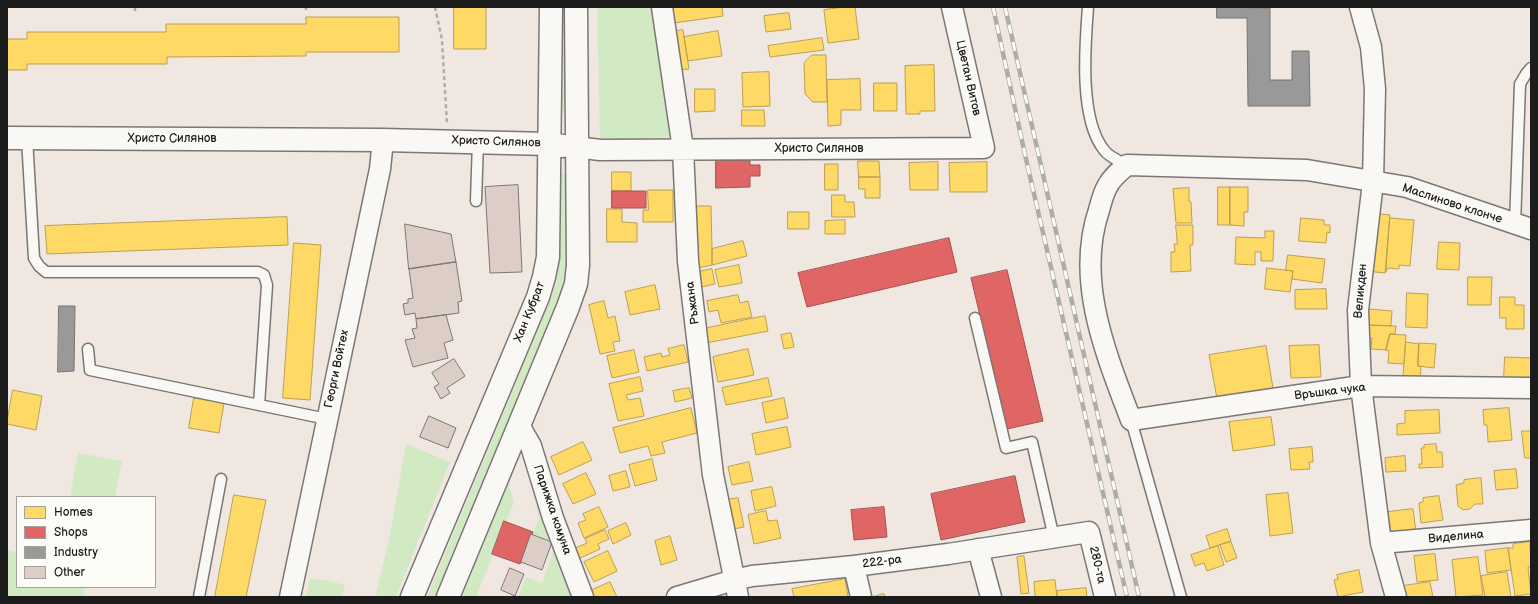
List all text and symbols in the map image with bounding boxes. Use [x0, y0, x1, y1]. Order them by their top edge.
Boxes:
street label: Цветан Витов [952, 39, 984, 117]
street label: Христо Силянов [127, 132, 217, 146]
street label: Христо Силянов [451, 133, 541, 151]
street label: Христо Силянов [774, 142, 864, 156]
street label: Маслиново клонче [1400, 181, 1504, 227]
street label: Великден [1351, 263, 1371, 319]
street label: Хан Кубрат [511, 280, 549, 344]
street label: Ръжана [683, 281, 703, 325]
street label: Георги Войтех [322, 329, 352, 409]
street label: Връшка чука [1294, 380, 1366, 404]
street label: Парижка комуна [530, 463, 574, 557]
legend [16, 496, 156, 588]
text: Homes [54, 505, 93, 520]
text: Shops [54, 525, 88, 540]
street label: Виделина [1428, 527, 1484, 547]
text: Industry [54, 545, 98, 560]
street label: 280-та [1086, 545, 1108, 585]
street label: 222-ра [862, 552, 902, 572]
text: Other [54, 565, 85, 580]

